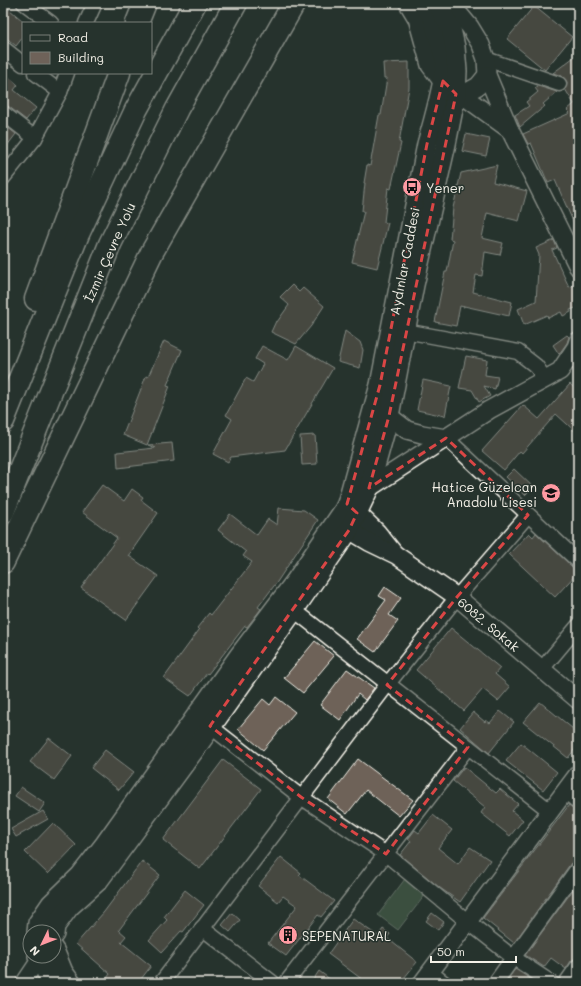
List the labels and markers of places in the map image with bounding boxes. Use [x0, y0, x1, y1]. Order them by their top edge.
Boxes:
bus stop icon: Yener [401, 176, 423, 198]
place label: Yener [426, 179, 464, 196]
place label: Hatice Güzelcan Anadolu Lisesi [432, 478, 537, 510]
school or university icon: Hatice Güzelcan Anadolu Lisesi [540, 482, 562, 504]
building icon: SEPENATURAL [277, 924, 299, 946]
place label: SEPENATURAL [302, 927, 391, 944]

